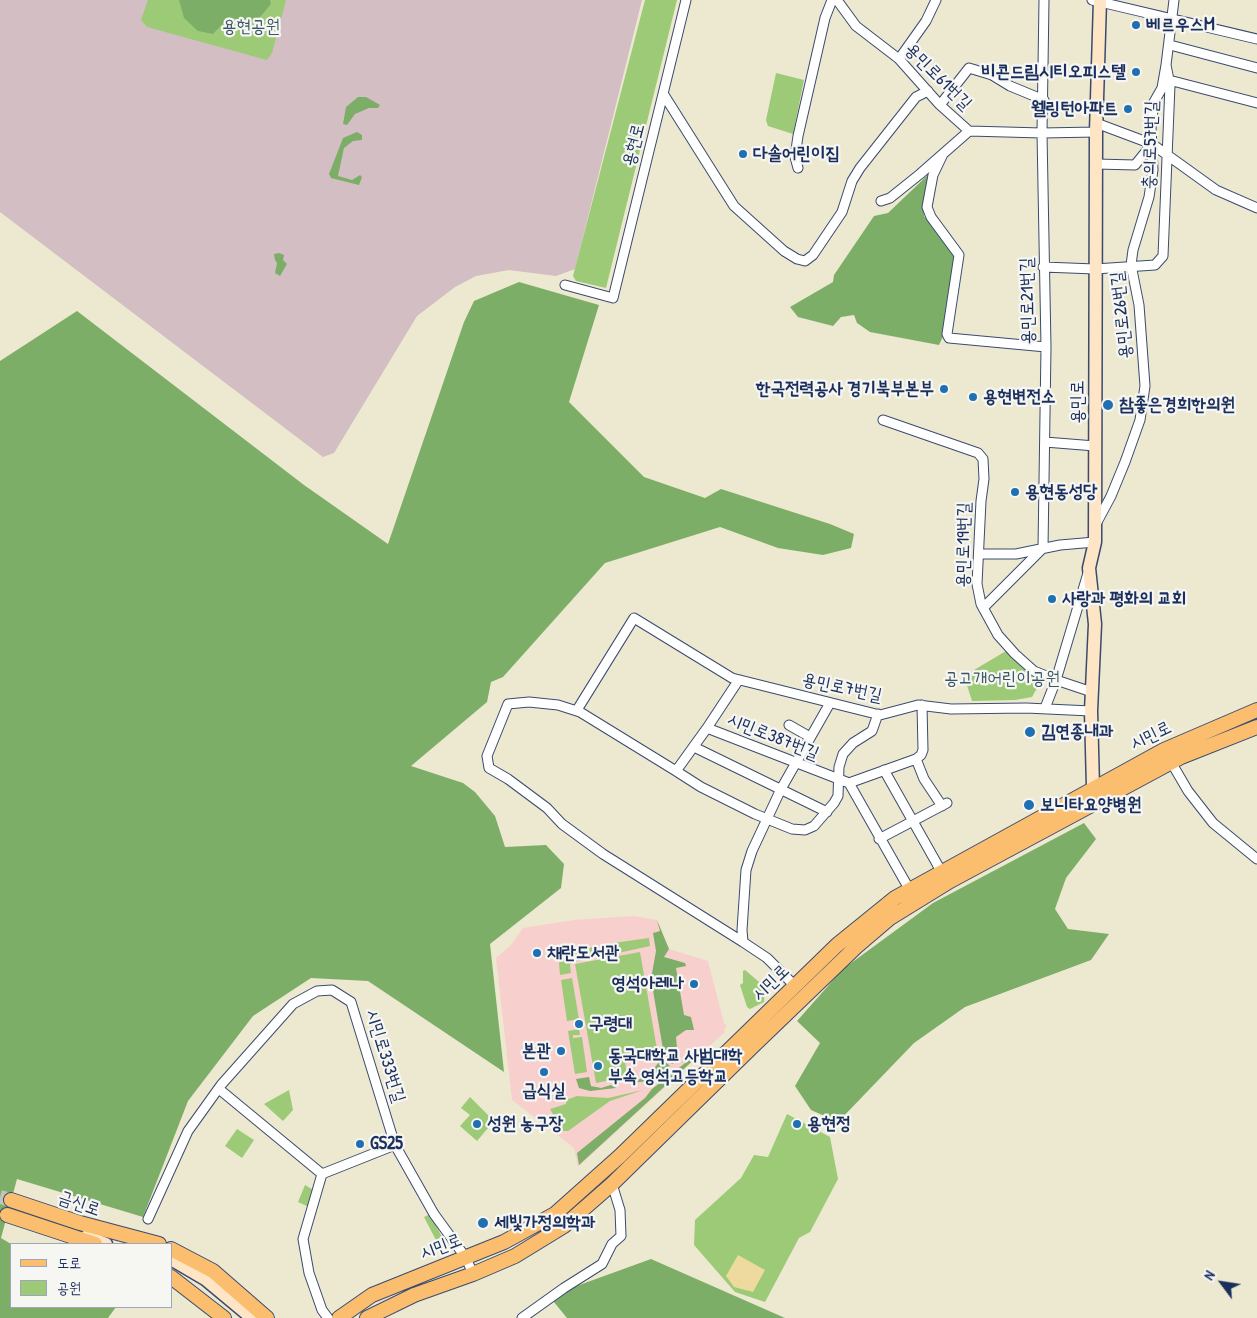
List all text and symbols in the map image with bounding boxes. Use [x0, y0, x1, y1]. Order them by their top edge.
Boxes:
place label: 베르우스M [1146, 14, 1215, 36]
park label: 용현공원 [222, 16, 280, 38]
marker: 베르우스M [1130, 19, 1142, 31]
street label: 용민로61번길 [900, 39, 976, 115]
place label: 비콘드림시티오피스텔 [981, 61, 1126, 83]
marker: 비콘드림시티오피스텔 [1130, 66, 1142, 78]
place label: 웰링턴아파트 [1031, 98, 1118, 120]
street label: 충의로57번길 [1139, 100, 1163, 190]
marker: 웰링턴아파트 [1122, 103, 1134, 115]
street label: 용현로 [618, 121, 650, 169]
place label: 다솔어린이집 [753, 143, 840, 165]
marker: 다솔어린이집 [737, 148, 749, 160]
street label: 용민로21번길 [1016, 257, 1040, 345]
street label: 용민로26번길 [1107, 270, 1137, 360]
place label: 한국전력공사 경기북부본부 [756, 378, 934, 400]
street label: 용민로 [1067, 380, 1089, 424]
marker: 한국전력공사 경기북부본부 [938, 383, 950, 395]
place label: 용현변전소 [983, 386, 1055, 408]
marker: 용현변전소 [967, 391, 979, 403]
place label: 참좋은경희한의원 [1119, 394, 1235, 416]
marker: 참좋은경희한의원 [1101, 398, 1115, 412]
place label: 용현동성당 [1025, 481, 1097, 503]
marker: 용현동성당 [1009, 486, 1021, 498]
street label: 용민로19번길 [952, 502, 976, 588]
place label: 사랑과 평화의 교회 [1062, 588, 1186, 610]
marker: 사랑과 평화의 교회 [1046, 593, 1058, 605]
park label: 공고개어린이공원 [944, 668, 1060, 690]
street label: 용민로7번길 [800, 669, 884, 707]
street label: 시민로387번길 [724, 709, 822, 765]
street label: 시민로 [1127, 717, 1175, 755]
place label: 김연종내과 [1041, 721, 1113, 743]
marker: 김연종내과 [1023, 725, 1037, 739]
place label: 보니타요양병원 [1040, 794, 1141, 816]
marker: 보니타요양병원 [1022, 798, 1036, 812]
place label: 채란도서관 [547, 942, 619, 964]
marker: 채란도서관 [531, 947, 543, 959]
street label: 시민로 [748, 960, 794, 1006]
place label: 영석아레나 [612, 973, 684, 995]
marker: 영석아레나 [688, 978, 700, 990]
street label: 시민로333번길 [361, 1007, 409, 1105]
place label: 구령대 [589, 1013, 632, 1035]
marker: 구령대 [573, 1018, 585, 1030]
place label: 본관 [522, 1040, 551, 1062]
marker: 본관 [555, 1045, 567, 1057]
place label: 동국대학교 사범대학 부속 영석고등학교 [608, 1045, 742, 1088]
marker: 동국대학교 사범대학 부속 영석고등학교 [592, 1060, 604, 1072]
marker: 급식실 [538, 1066, 550, 1078]
place label: 급식실 [522, 1080, 566, 1102]
place label: 성원 농구장 [487, 1113, 564, 1135]
place label: 용현정 [807, 1113, 850, 1135]
marker: 성원 농구장 [471, 1118, 483, 1130]
marker: 용현정 [791, 1118, 803, 1130]
place label: GS25 [370, 1133, 403, 1155]
marker: GS25 [354, 1138, 366, 1150]
street label: 금신로 [55, 1187, 103, 1221]
place label: 세빛가정의학과 [494, 1212, 595, 1234]
marker: 세빛가정의학과 [476, 1216, 490, 1230]
street label: 시민로 [417, 1229, 465, 1265]
legend [10, 1243, 172, 1308]
text: 도로 [57, 1252, 81, 1273]
north arrow [1197, 1258, 1247, 1308]
text: N [1199, 1267, 1219, 1283]
text: 공원 [57, 1277, 81, 1298]

